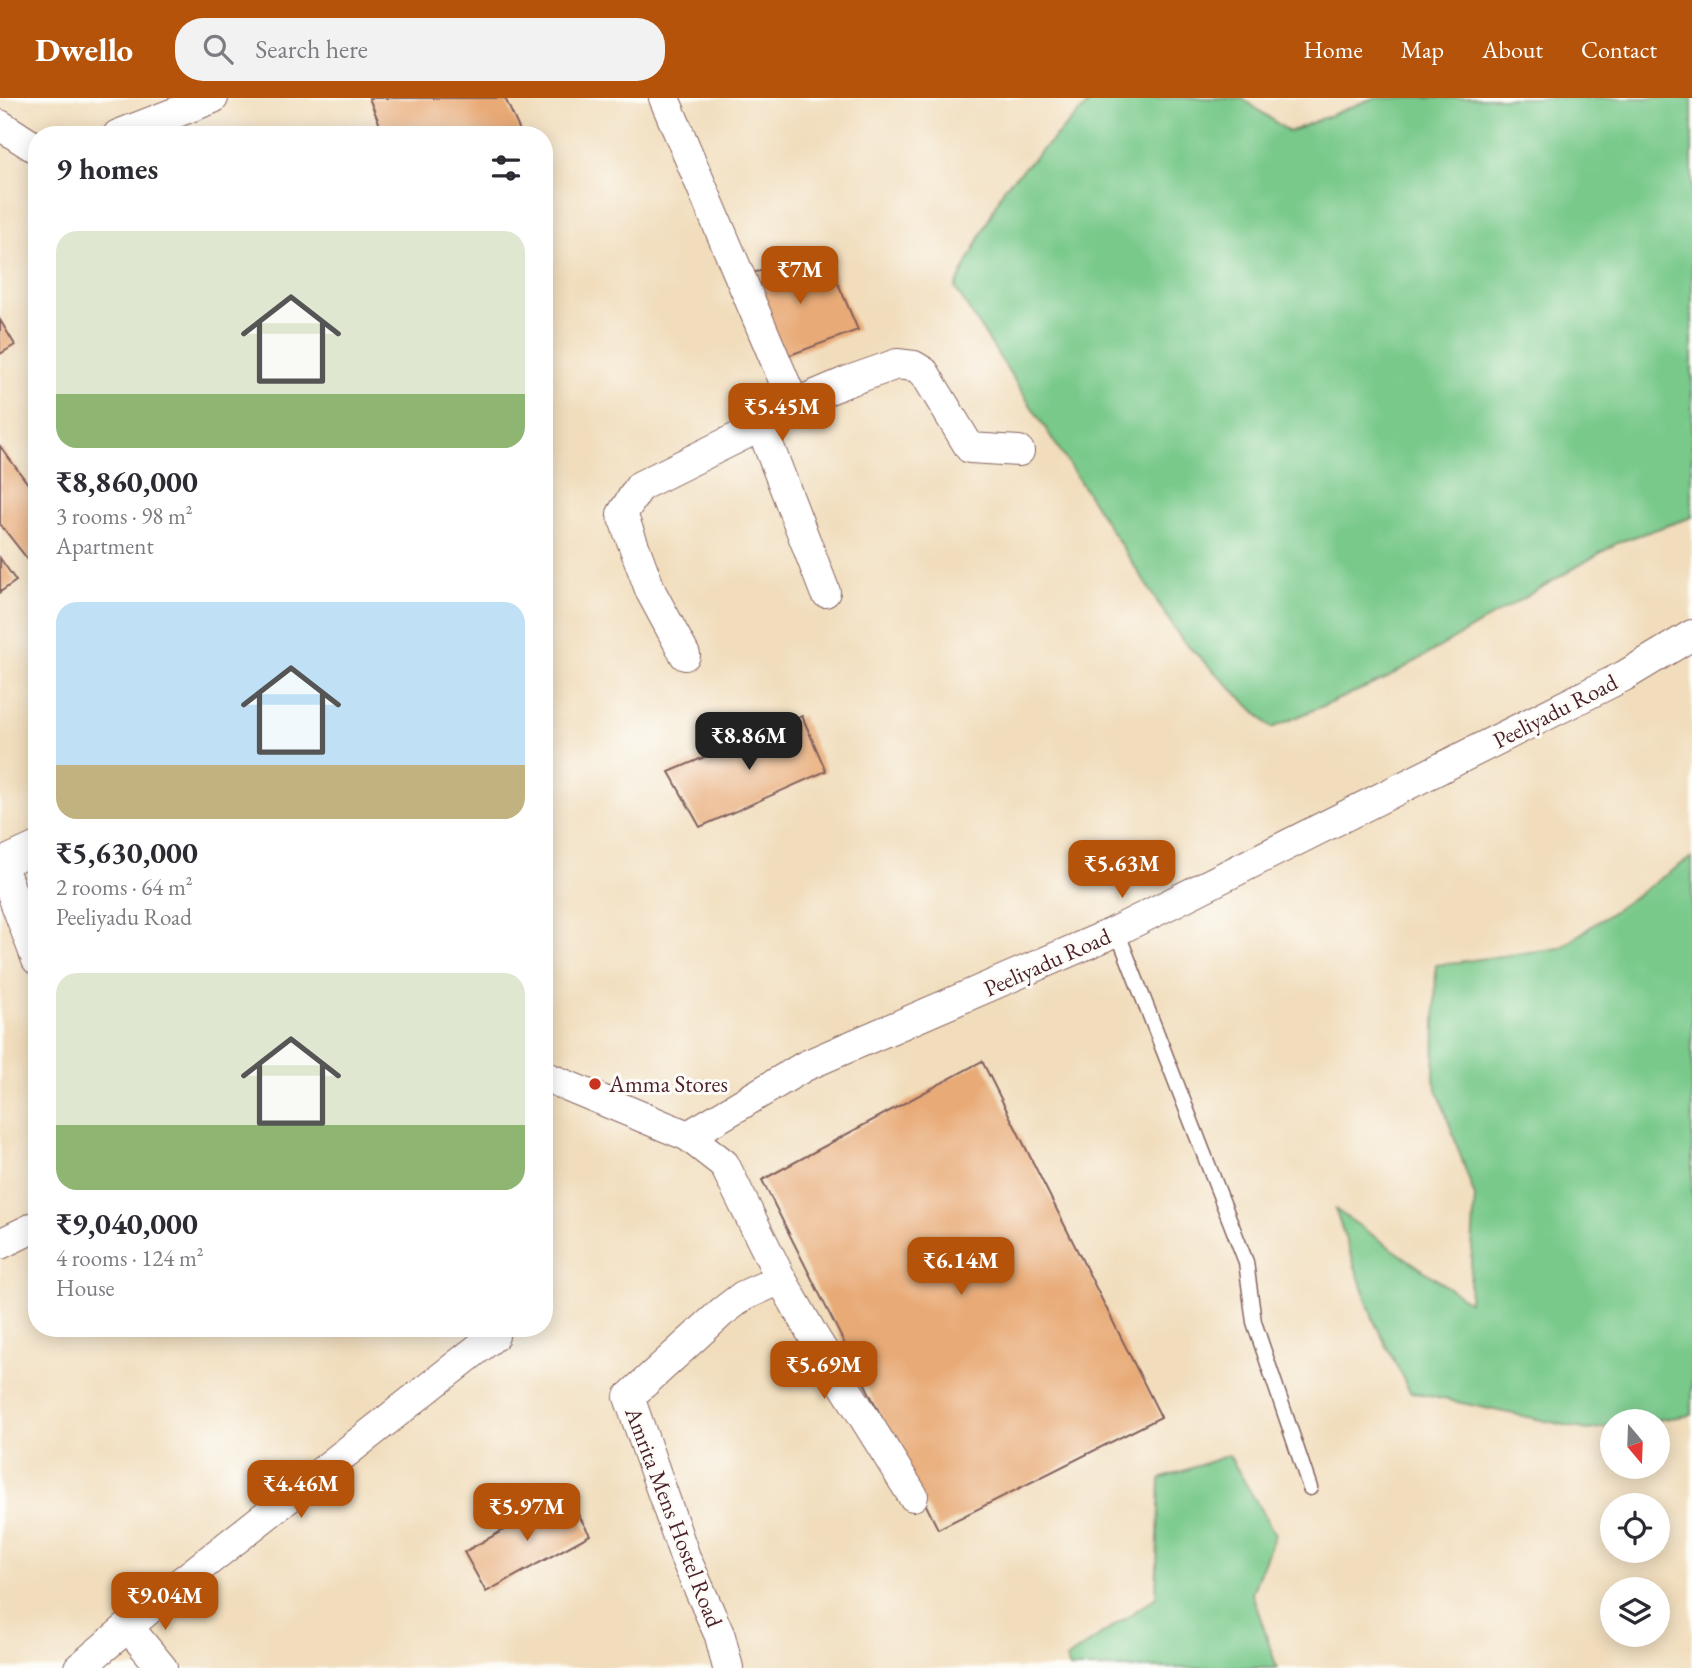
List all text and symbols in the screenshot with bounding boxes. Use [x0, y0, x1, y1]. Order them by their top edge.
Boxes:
search box [175, 18, 665, 81]
text: Dwello [35, 28, 133, 71]
icon: search [199, 30, 237, 68]
text: Search here [255, 32, 368, 66]
text: Home [1303, 34, 1363, 65]
text: Map [1401, 34, 1444, 65]
text: About [1482, 34, 1543, 65]
text: Contact [1581, 34, 1657, 65]
text: 9 homes [56, 149, 158, 188]
icon: filters [487, 149, 525, 187]
pin: ₹7M [766, 246, 834, 306]
text: ₹7M [777, 254, 823, 284]
icon: home [228, 276, 354, 402]
pin: ₹5.45M [725, 384, 839, 443]
text: ₹5.45M [744, 391, 820, 421]
text: ₹8,860,000 [56, 462, 198, 501]
text: 3 rooms · 98 m² [56, 501, 193, 531]
text: Apartment [56, 531, 154, 561]
icon: home [228, 647, 354, 773]
street label: Peeliyadu Road [1488, 667, 1623, 755]
pin: ₹8.86M [692, 712, 806, 772]
text: ₹8.86M [711, 720, 787, 750]
text: ₹5,630,000 [56, 833, 198, 872]
pin: ₹5.63M [1065, 840, 1179, 900]
text: ₹5.63M [1084, 848, 1160, 878]
text: 2 rooms · 64 m² [56, 872, 193, 902]
text: Peeliyadu Road [56, 902, 192, 932]
street label: Peeliyadu Road [979, 921, 1115, 1003]
icon: home [228, 1018, 354, 1144]
place label: Amma Stores [608, 1069, 728, 1099]
marker: Amma Stores [587, 1076, 603, 1092]
text: ₹9,040,000 [56, 1204, 198, 1243]
pin: ₹6.14M [904, 1238, 1018, 1297]
text: 4 rooms · 124 m² [56, 1243, 204, 1273]
text: ₹6.14M [923, 1245, 999, 1275]
text: House [56, 1273, 115, 1303]
pin: ₹5.69M [767, 1342, 881, 1401]
text: ₹5.69M [786, 1349, 862, 1379]
street label: Amrita Mens Hostel Road [618, 1402, 730, 1632]
north arrow [1600, 1409, 1670, 1479]
map controls [1600, 1409, 1670, 1647]
pin: ₹4.46M [244, 1460, 358, 1520]
text: ₹4.46M [263, 1468, 339, 1498]
pin: ₹5.97M [470, 1484, 584, 1543]
text: ₹5.97M [489, 1491, 565, 1521]
button: locate [1600, 1493, 1670, 1563]
pin: ₹9.04M [108, 1572, 222, 1632]
button: layers [1600, 1577, 1670, 1647]
text: ₹9.04M [127, 1580, 203, 1610]

